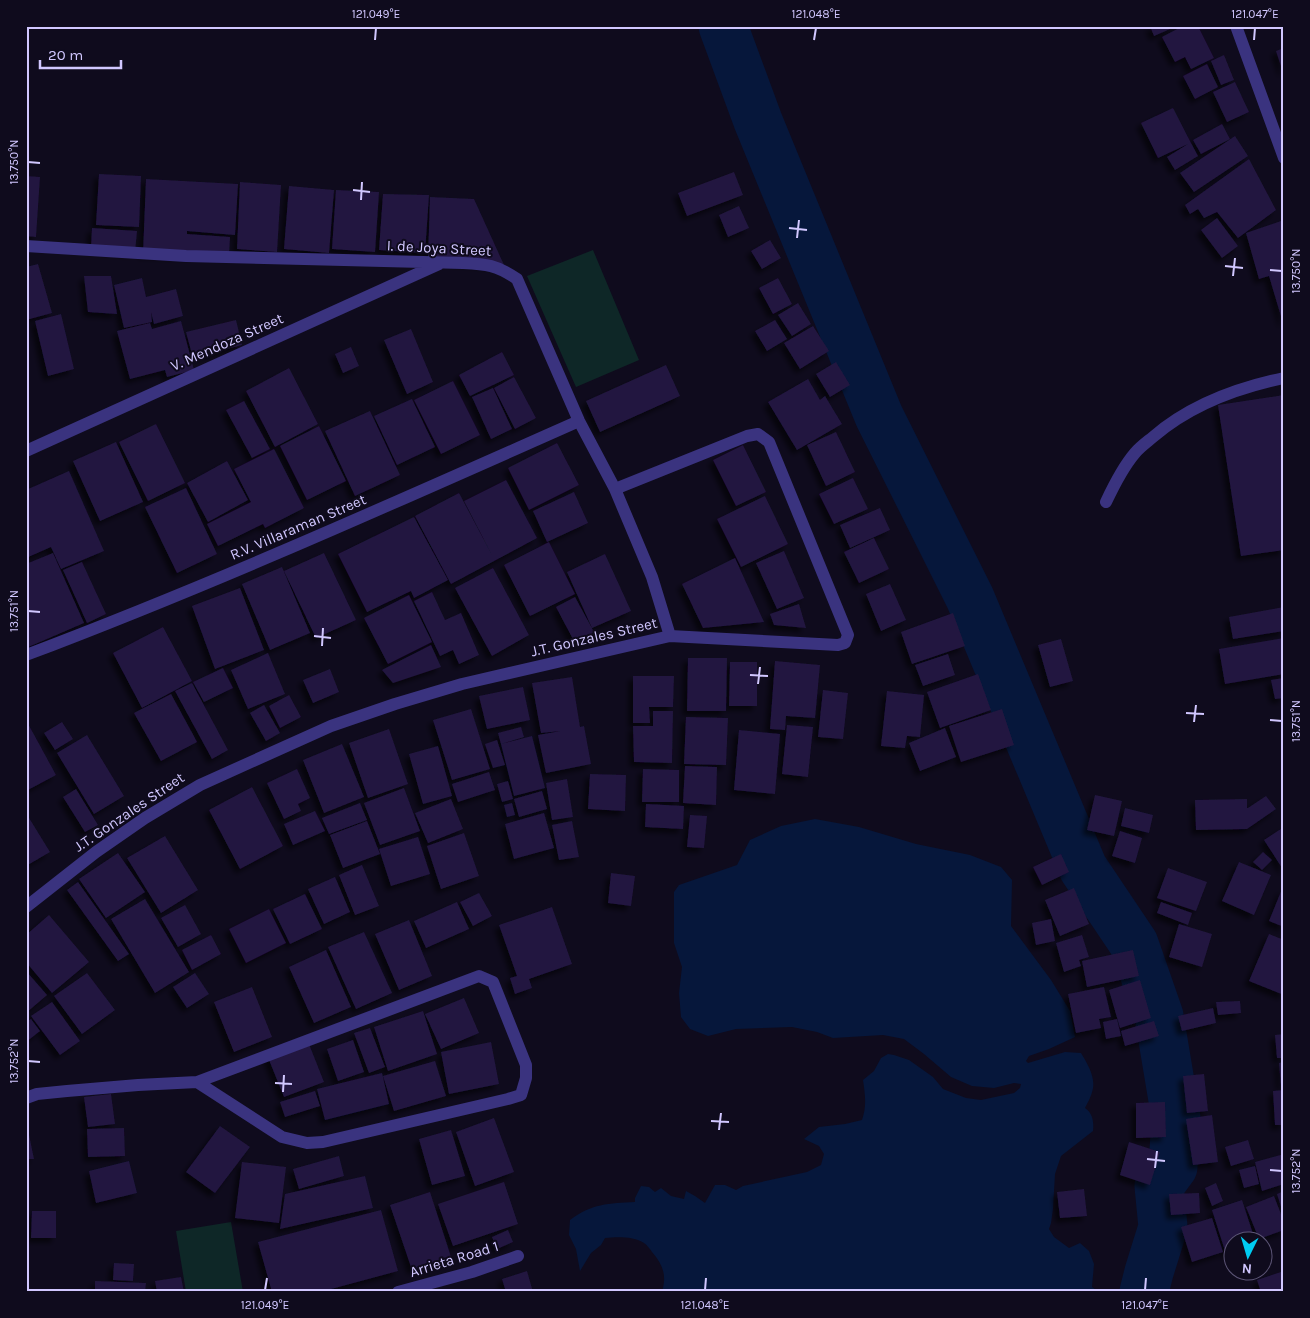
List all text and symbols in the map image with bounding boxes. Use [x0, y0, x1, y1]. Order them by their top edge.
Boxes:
text: 121.049°E [352, 7, 400, 21]
text: 121.048°E [791, 7, 841, 21]
text: 121.047°E [1231, 7, 1279, 21]
scale bar [40, 38, 121, 70]
text: 20 m [48, 46, 83, 64]
text: 13.750°N [7, 139, 21, 185]
street label: I. de Joya Street [386, 236, 492, 260]
text: 13.750°N [1289, 248, 1303, 294]
street label: V. Mendoza Street [168, 309, 286, 375]
street label: R.V. Villaraman Street [227, 490, 369, 564]
text: 13.751°N [7, 590, 21, 632]
street label: J.T. Gonzales Street [529, 614, 659, 660]
text: 13.751°N [1289, 700, 1303, 742]
street label: J.T. Gonzales Street [70, 768, 188, 856]
text: 13.752°N [7, 1039, 21, 1083]
text: 13.752°N [1289, 1149, 1303, 1193]
north arrow [1222, 1230, 1272, 1280]
street label: Arrieta Road 1 [407, 1237, 501, 1281]
text: N [1241, 1260, 1253, 1277]
text: 121.049°E [241, 1298, 289, 1312]
text: 121.048°E [680, 1298, 730, 1312]
text: 121.047°E [1121, 1298, 1169, 1312]

